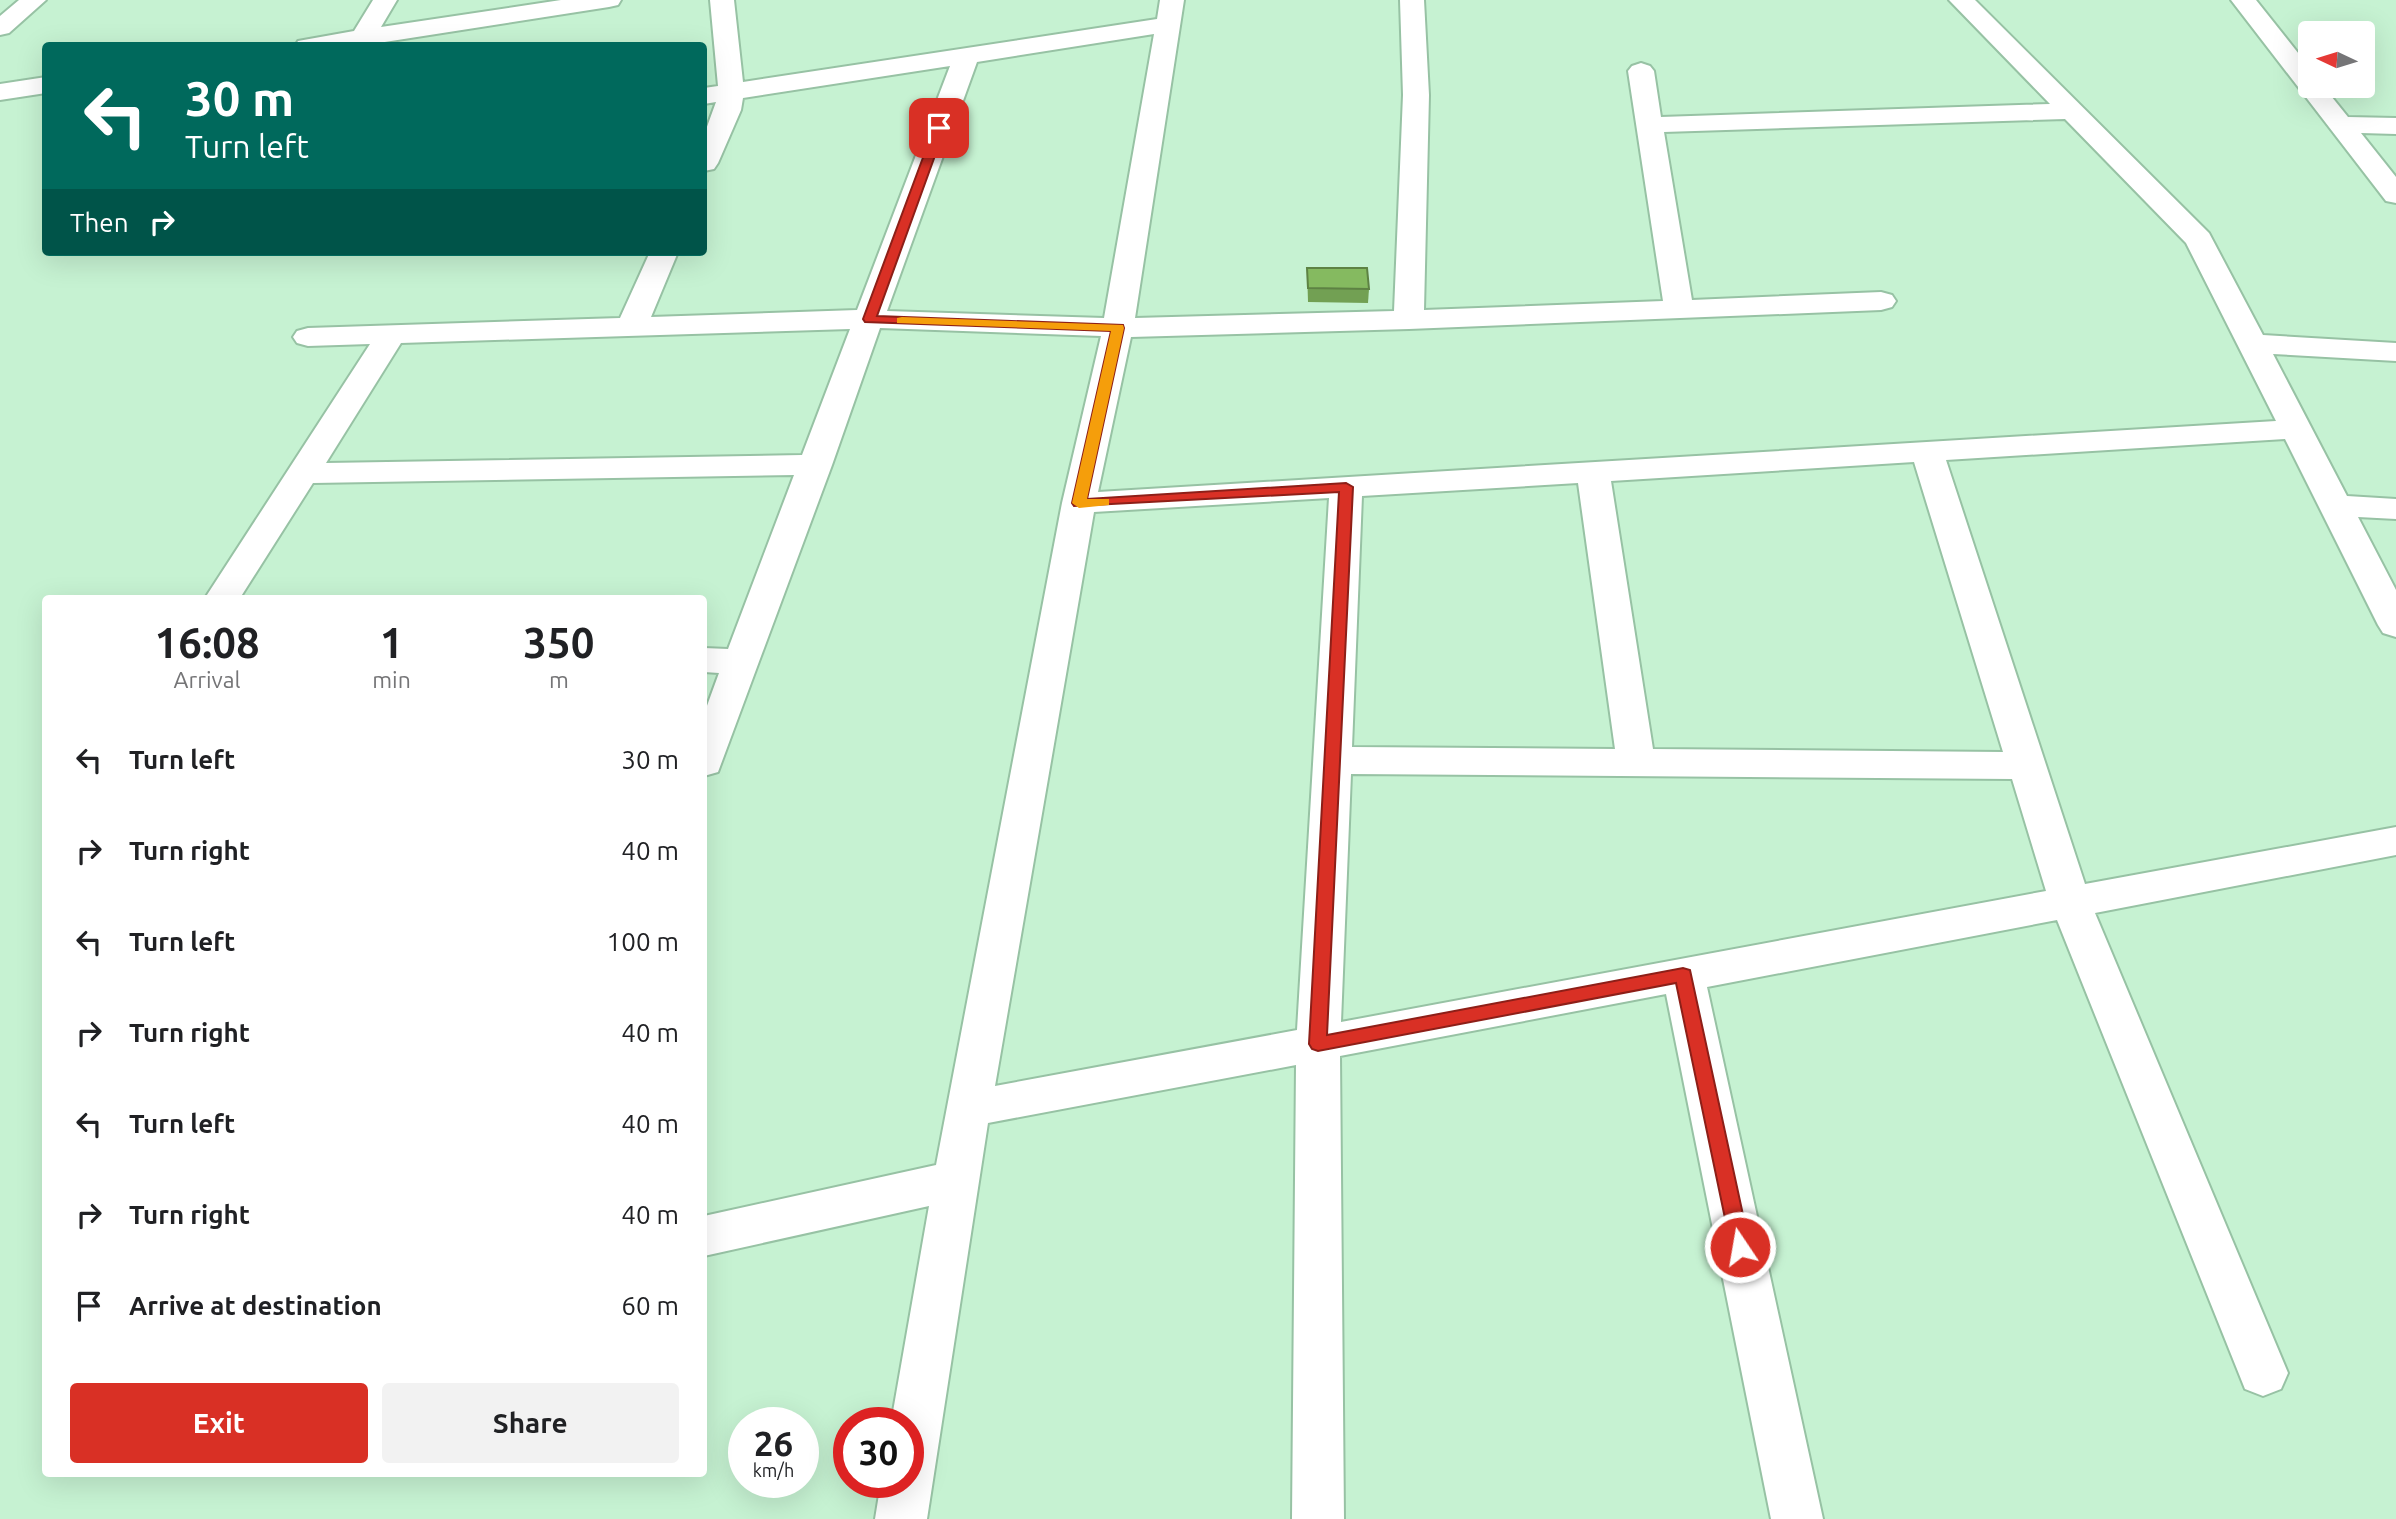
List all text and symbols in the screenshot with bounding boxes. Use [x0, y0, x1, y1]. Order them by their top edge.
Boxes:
north arrow [2298, 21, 2375, 98]
map controls [2298, 21, 2375, 98]
icon: left [70, 70, 161, 161]
text: 30 m [185, 70, 294, 125]
pin [909, 98, 969, 158]
icon: arrive [920, 109, 958, 147]
text: Turn left [185, 128, 309, 164]
icon: right [143, 203, 181, 241]
text: Then [70, 208, 129, 237]
text: 16:08 [155, 619, 260, 666]
text: 1 [380, 619, 403, 666]
text: 350 [523, 619, 594, 666]
text: Arrival [174, 667, 241, 692]
text: min [372, 667, 411, 692]
text: m [549, 667, 569, 692]
icon: left [70, 741, 108, 779]
text: Turn left [129, 745, 235, 774]
text: 30 m [621, 745, 679, 774]
icon: right [70, 832, 108, 870]
text: Turn right [129, 836, 250, 865]
text: 40 m [621, 836, 679, 865]
icon: left [70, 923, 108, 961]
text: Turn left [129, 927, 235, 956]
text: 100 m [607, 927, 679, 956]
icon: right [70, 1014, 108, 1052]
text: Turn right [129, 1018, 250, 1047]
text: 40 m [621, 1018, 679, 1047]
icon: left [70, 1105, 108, 1143]
text: Turn left [129, 1109, 235, 1138]
text: 40 m [621, 1109, 679, 1138]
icon: right [70, 1196, 108, 1234]
text: Turn right [129, 1200, 250, 1229]
text: 40 m [621, 1200, 679, 1229]
position arrow [1703, 1210, 1777, 1284]
icon: arrive [70, 1287, 108, 1325]
text: Arrive at destination [129, 1291, 382, 1320]
text: 60 m [621, 1291, 679, 1320]
button: Exit [70, 1383, 368, 1463]
button: Share [382, 1383, 679, 1463]
speed limit sign: 30 [833, 1407, 924, 1498]
text: 26 [754, 1423, 793, 1463]
text: km/h [753, 1460, 794, 1480]

